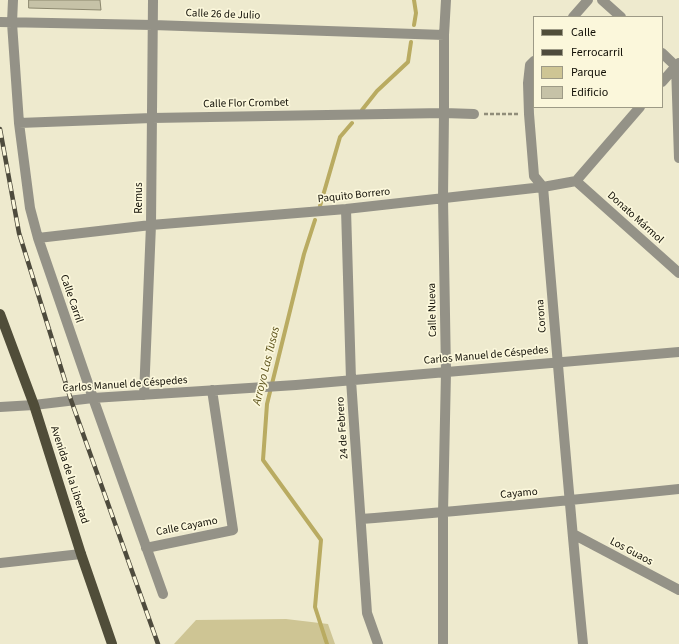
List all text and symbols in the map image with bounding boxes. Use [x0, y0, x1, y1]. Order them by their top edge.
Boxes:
street label: Calle 26 de Julio [185, 7, 261, 23]
legend [533, 16, 663, 108]
text: Calle [571, 24, 596, 41]
text: Ferrocarril [571, 44, 623, 61]
text: Parque [571, 64, 607, 81]
text: Edificio [571, 84, 608, 101]
street label: Calle Flor Crombet [203, 97, 289, 111]
street label: Remus [133, 182, 147, 214]
street label: Paquito Borrero [317, 186, 391, 206]
street label: Donato Mármol [604, 189, 666, 247]
street label: Calle Carril [57, 273, 85, 325]
street label: Calle Nueva [426, 283, 440, 337]
street label: Corona [534, 299, 550, 333]
water label: Arroyo Las Tusas [250, 325, 284, 407]
street label: Carlos Manuel de Céspedes [423, 344, 549, 368]
street label: Carlos Manuel de Céspedes [62, 374, 188, 396]
street label: 24 de Febrero [334, 396, 352, 460]
street label: Avenida de la Libertad [47, 425, 91, 525]
street label: Cayamo [500, 486, 538, 502]
street label: Calle Cayamo [155, 515, 219, 539]
street label: Los Guaos [607, 535, 655, 569]

